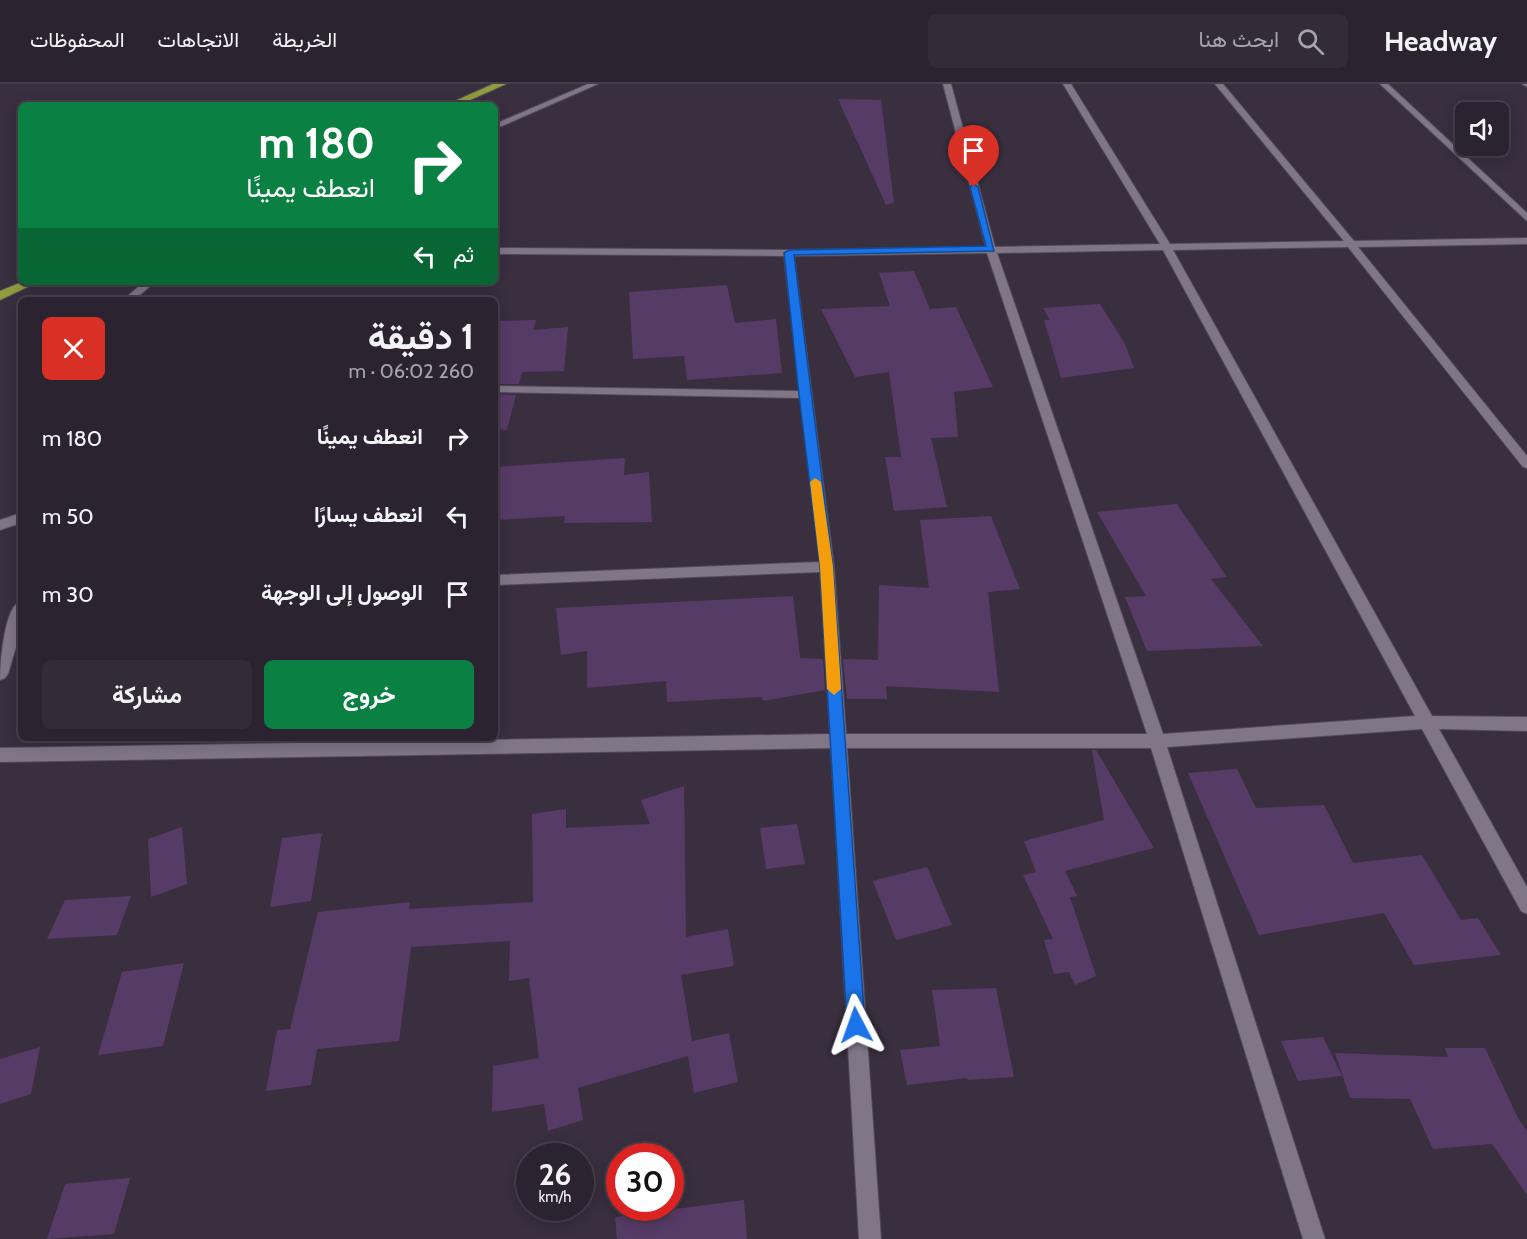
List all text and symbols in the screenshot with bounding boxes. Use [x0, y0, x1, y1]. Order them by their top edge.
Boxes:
search box [928, 14, 1348, 68]
text: Headway [1384, 24, 1497, 58]
icon: search [1294, 25, 1327, 58]
text: ابحث هنا [1199, 26, 1279, 53]
text: المحفوظات [30, 27, 125, 52]
text: الاتجاهات [158, 27, 239, 52]
text: الخريطة [272, 27, 337, 52]
map controls [1455, 102, 1509, 156]
button: sound [1455, 102, 1509, 156]
text: 180 m [259, 117, 375, 169]
pin [948, 125, 999, 187]
icon: right [396, 126, 474, 204]
icon: arrive [957, 134, 990, 167]
text: انعطف يمينًا [246, 171, 375, 204]
icon: left [408, 240, 441, 273]
text: ثم [453, 241, 474, 268]
text: 1 دقيقة [368, 314, 474, 358]
button: close [42, 317, 105, 380]
text: 260 m · 06:02 [348, 359, 474, 383]
icon: right [441, 422, 474, 455]
text: انعطف يمينًا [317, 423, 423, 450]
text: 180 m [42, 425, 102, 452]
icon: left [441, 500, 474, 533]
text: انعطف يسارًا [314, 501, 423, 528]
text: 50 m [42, 503, 94, 530]
icon: arrive [441, 578, 474, 611]
text: الوصول إلى الوجهة [261, 579, 423, 606]
text: 30 m [42, 581, 94, 608]
button: مشاركة [42, 660, 252, 729]
button: خروج [264, 660, 474, 729]
position arrow [824, 993, 888, 1057]
speed limit sign: 30 [606, 1143, 684, 1221]
text: 26 [539, 1156, 571, 1193]
text: km/h [539, 1188, 571, 1206]

